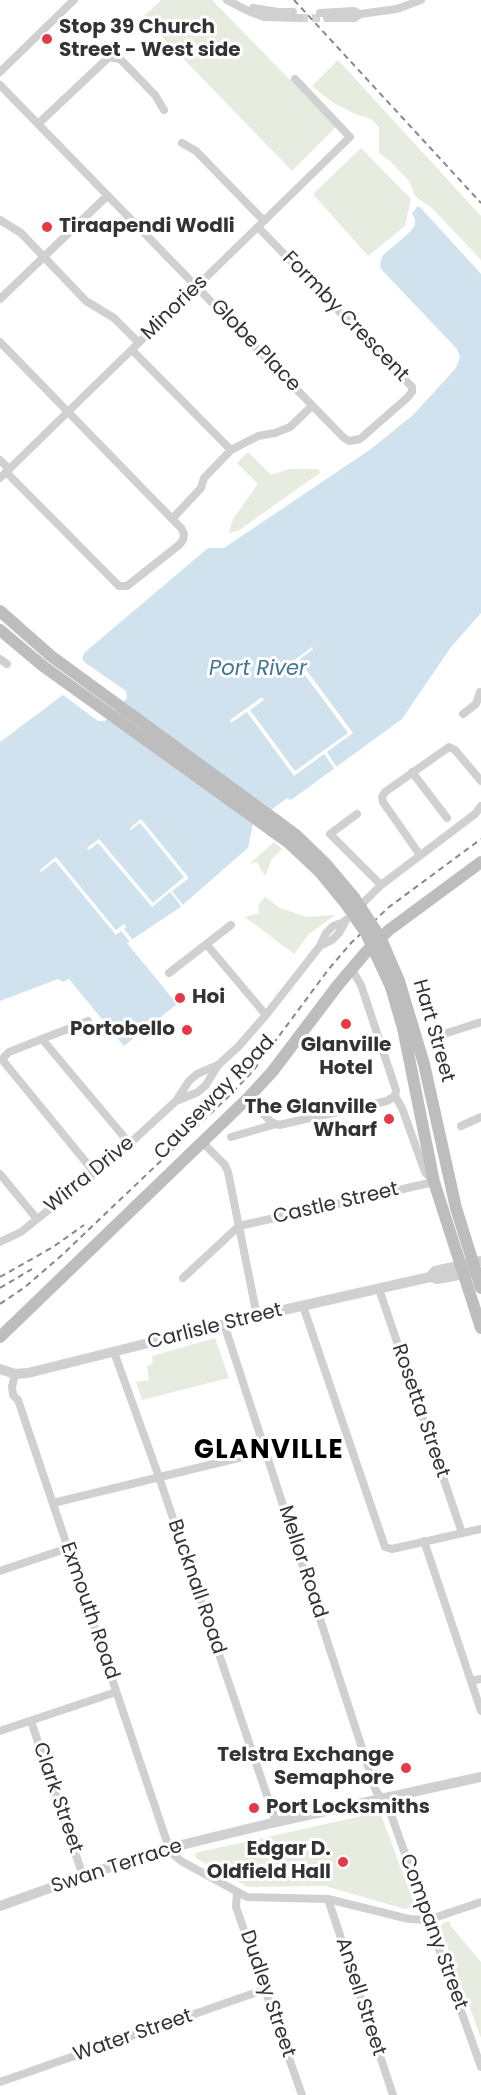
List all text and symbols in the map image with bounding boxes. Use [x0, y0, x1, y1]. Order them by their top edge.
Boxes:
place label: Stop 39 Church Street - West side [59, 16, 241, 63]
marker: Stop 39 Church Street - West side [40, 32, 54, 46]
place label: Tiraapendi Wodli [59, 215, 235, 239]
marker: Tiraapendi Wodli [40, 220, 54, 234]
street label: Formby Crescent [277, 247, 413, 387]
street label: Minories [137, 271, 213, 345]
street label: Globe Place [205, 295, 305, 397]
water label: Port River [209, 657, 307, 683]
street label: Hart Street [407, 977, 459, 1085]
place label: Hoi [192, 986, 225, 1010]
marker: Hoi [173, 991, 187, 1005]
marker: Glanville Hotel [339, 1017, 353, 1031]
place label: Portobello [70, 1018, 175, 1042]
marker: Portobello [180, 1023, 194, 1037]
street label: Causeway Road [150, 1031, 280, 1165]
place label: Glanville Hotel [301, 1034, 391, 1081]
place label: The Glanville Wharf [244, 1096, 377, 1143]
marker: The Glanville Wharf [382, 1112, 396, 1126]
street label: Wirra Drive [40, 1132, 140, 1218]
street label: Castle Street [271, 1178, 401, 1230]
street label: Carlisle Street [145, 1299, 285, 1355]
street label: Rosetta Street [386, 1341, 454, 1481]
district label: GLANVILLE [194, 1435, 344, 1467]
street label: Mellor Road [273, 1503, 331, 1621]
street label: Bucknall Road [162, 1516, 230, 1658]
street label: Exmouth Road [54, 1539, 124, 1683]
street label: Clark Street [27, 1739, 87, 1857]
place label: Telstra Exchange Semaphore [217, 1744, 394, 1791]
marker: Telstra Exchange Semaphore [399, 1761, 413, 1775]
place label: Port Locksmiths [266, 1796, 430, 1820]
marker: Port Locksmiths [247, 1801, 261, 1815]
street label: Swan Terrace [49, 1835, 185, 1899]
place label: Edgar D. Oldfield Hall [207, 1838, 331, 1885]
street label: Company Street [394, 1851, 472, 2013]
marker: Edgar D. Oldfield Hall [336, 1855, 350, 1869]
street label: Dudley Street [234, 1927, 300, 2061]
street label: Ansell Street [330, 1935, 390, 2059]
street label: Water Street [70, 2004, 196, 2068]

